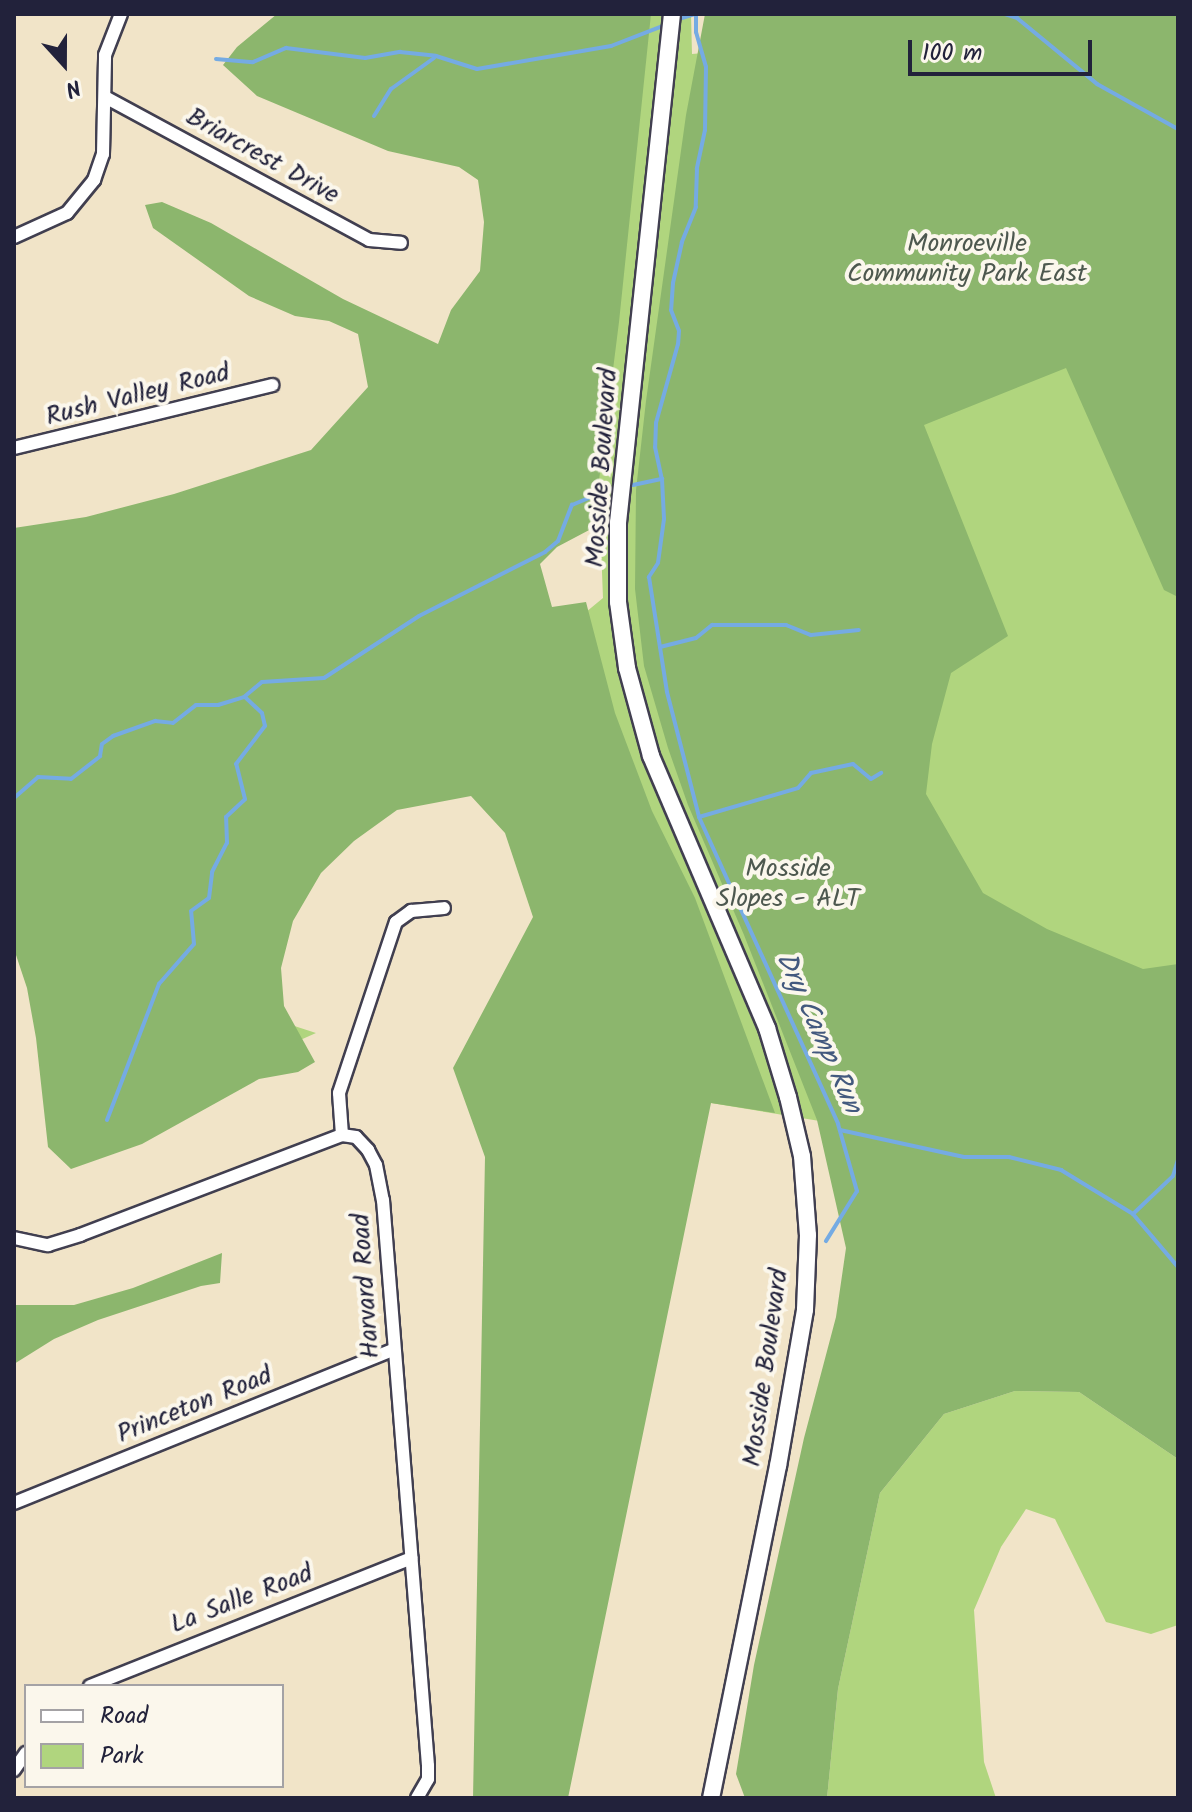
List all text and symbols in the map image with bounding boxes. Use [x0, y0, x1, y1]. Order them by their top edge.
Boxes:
north arrow [24, 24, 104, 104]
scale bar [912, 24, 1096, 74]
text: 100 m [922, 34, 982, 73]
text: N [60, 68, 86, 106]
street label: Briarcrest Drive [180, 102, 344, 212]
park label: Monroeville Community Park East [847, 229, 1087, 290]
street label: Rush Valley Road [43, 358, 233, 434]
street label: Mosside Boulevard [580, 367, 626, 569]
park label: Mosside Slopes - ALT [716, 854, 860, 916]
water label: Dry Camp Run [767, 947, 869, 1119]
street label: Harvard Road [346, 1212, 388, 1360]
street label: Mosside Boulevard [738, 1267, 796, 1469]
street label: Princeton Road [113, 1361, 277, 1451]
street label: La Salle Road [166, 1559, 318, 1641]
legend [24, 1684, 284, 1788]
text: Road [100, 1697, 148, 1736]
text: Park [100, 1737, 144, 1776]

